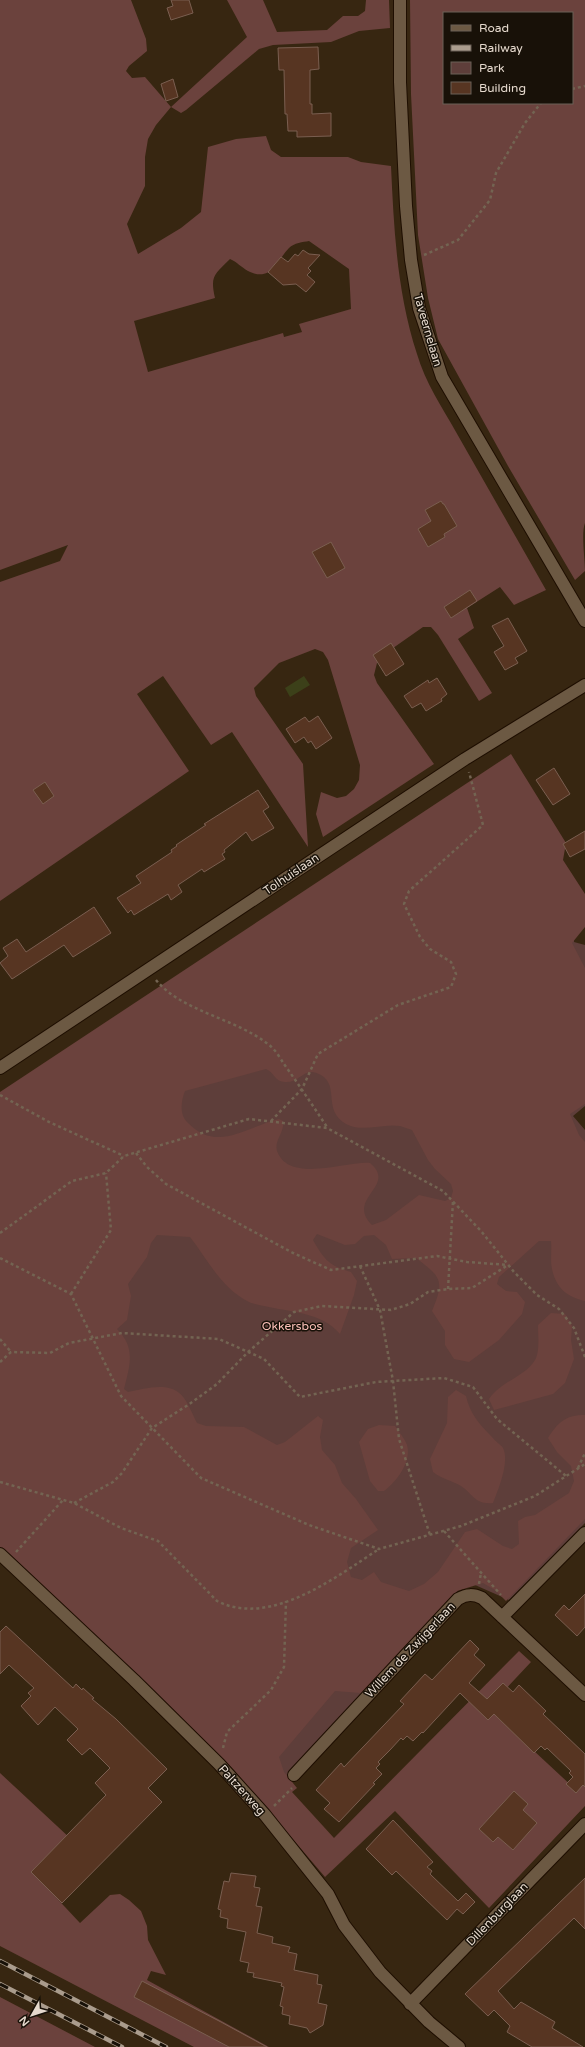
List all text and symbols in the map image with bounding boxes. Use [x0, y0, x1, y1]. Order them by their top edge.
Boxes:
legend [443, 12, 573, 104]
text: Road [479, 21, 509, 35]
text: Railway [479, 41, 523, 55]
text: Park [479, 61, 505, 75]
text: Building [479, 81, 526, 95]
street label: Taveernelaan [411, 292, 445, 368]
street label: Tolhuislaan [261, 850, 321, 898]
park label: Okkersbos [262, 1319, 322, 1333]
street label: Willem de Zwijgerlaan [362, 1599, 458, 1701]
street label: Paltzerweg [216, 1762, 268, 1818]
street label: Dillenburglaan [463, 1879, 531, 1949]
north arrow [12, 1995, 52, 2035]
text: N [17, 2013, 32, 2029]

